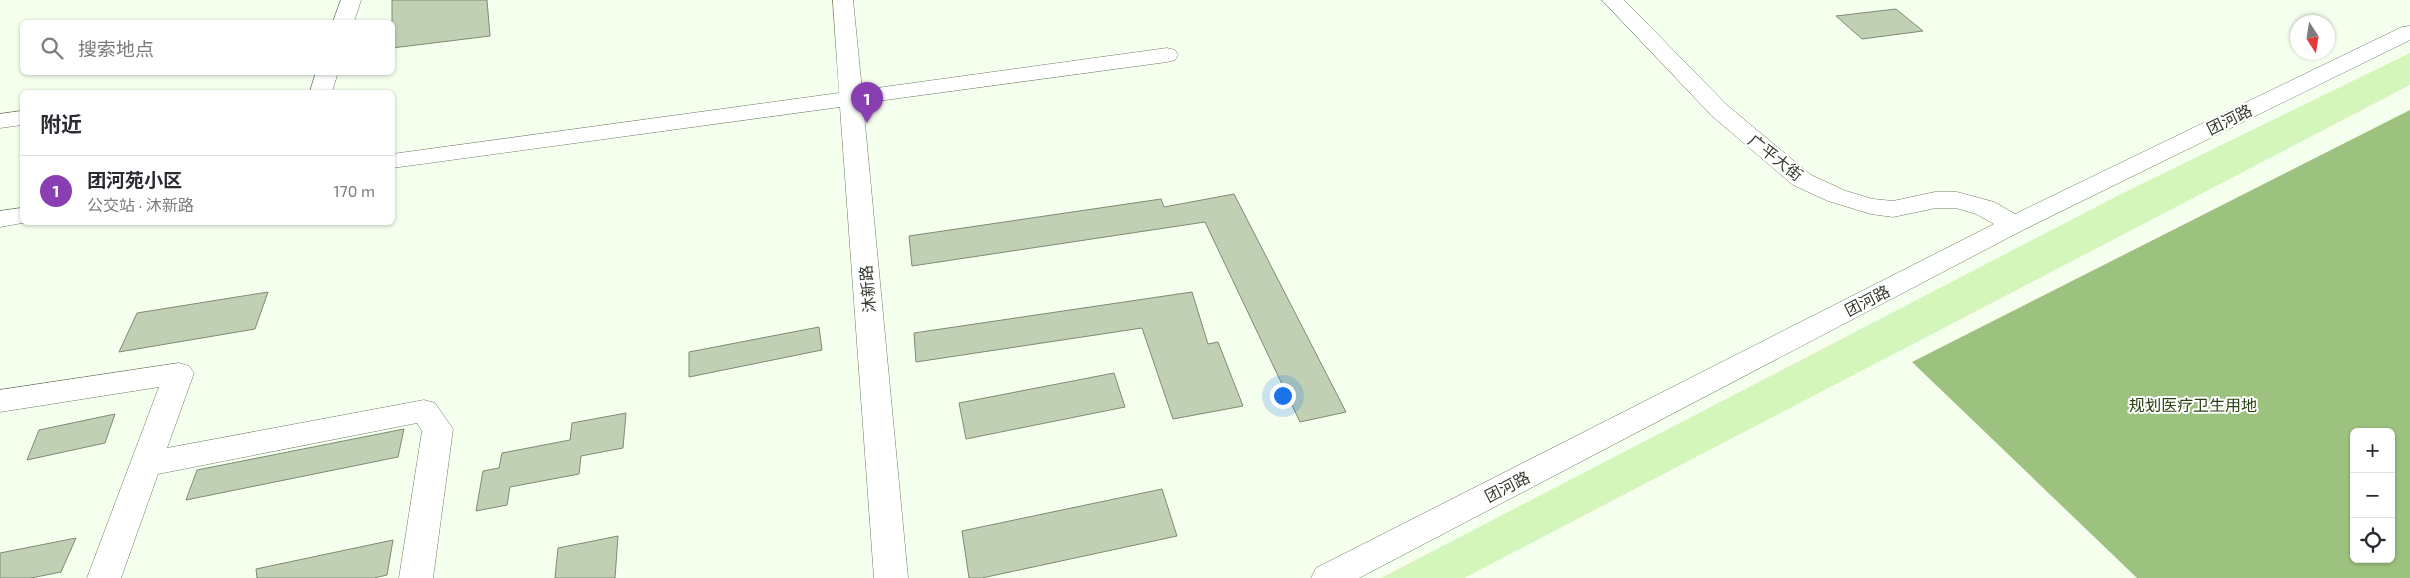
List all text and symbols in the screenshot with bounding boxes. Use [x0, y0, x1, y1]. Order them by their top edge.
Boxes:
north arrow [2290, 15, 2335, 60]
search box [20, 20, 395, 75]
icon: search [38, 34, 66, 62]
text: 搜索地点 [78, 37, 154, 60]
pin: 1 [851, 82, 883, 123]
street label: 团河路 [2203, 100, 2255, 138]
text: 附近 [40, 111, 82, 136]
street label: 广平大街 [1745, 130, 1807, 184]
text: 团河苑小区 [87, 168, 182, 191]
text: 1 [53, 181, 59, 200]
text: 170 m [333, 181, 375, 200]
text: 公交站 · 沐新路 [87, 195, 194, 214]
street label: 沐新路 [855, 264, 879, 314]
street label: 团河路 [1841, 281, 1893, 319]
your location [1270, 383, 1296, 409]
park label: 规划医疗卫生用地 [2129, 395, 2257, 414]
map controls [2350, 428, 2395, 563]
button: + [2350, 428, 2395, 473]
street label: 团河路 [1481, 467, 1533, 505]
button: − [2350, 473, 2395, 518]
button: locate [2350, 518, 2395, 563]

